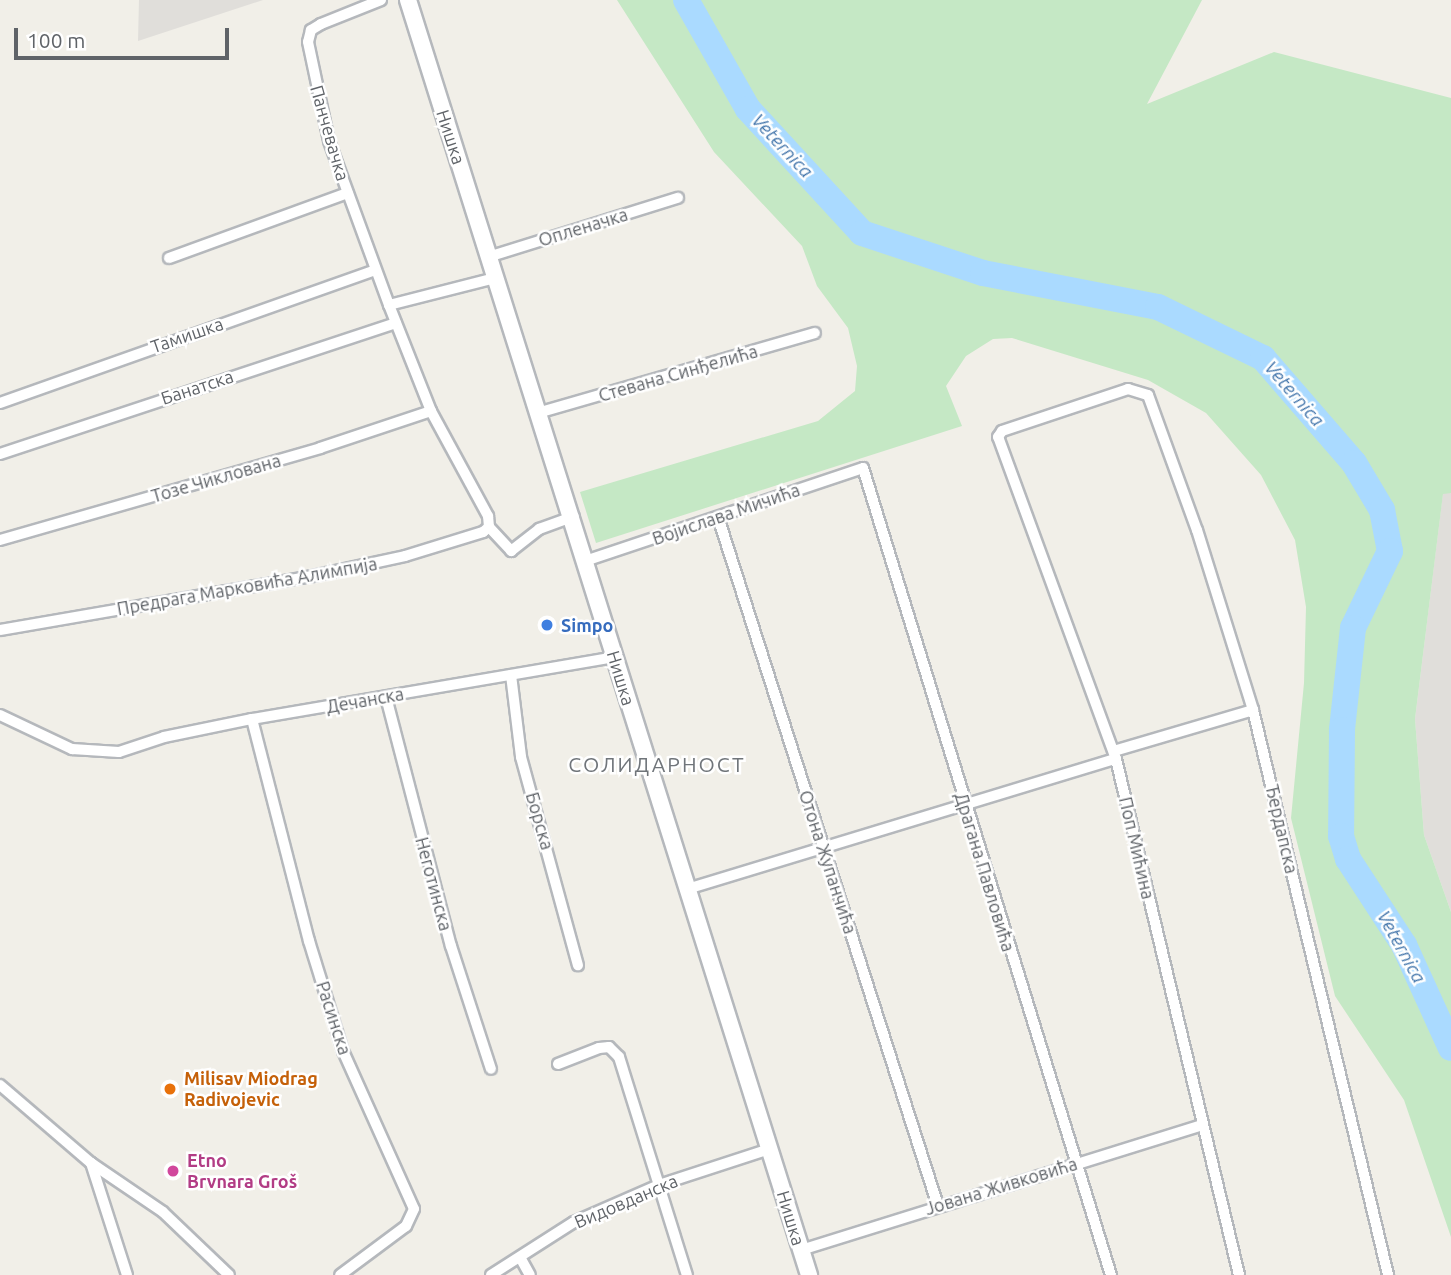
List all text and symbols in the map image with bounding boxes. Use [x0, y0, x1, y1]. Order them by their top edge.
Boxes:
scale bar [18, 14, 233, 58]
text: 100 m [27, 28, 85, 52]
street label: Панчевачка [306, 83, 354, 183]
street label: Нишка [432, 107, 470, 167]
water label: Veternica [747, 109, 817, 183]
street label: Опленачка [536, 203, 630, 251]
street label: Тамишка [148, 313, 226, 357]
street label: Стевана Синђелића [596, 340, 760, 406]
water label: Veternica [1259, 357, 1329, 431]
street label: Банатска [158, 365, 236, 409]
street label: Тозе Чиклована [149, 449, 283, 507]
street label: Војислава Мичића [649, 479, 803, 549]
street label: Предрага Марковића Алимпија [115, 552, 379, 620]
place label: Simpo [561, 614, 613, 636]
marker: Simpo [539, 617, 555, 633]
street label: Нишка [602, 648, 640, 708]
street label: Дечанска [324, 683, 406, 717]
district label: СОЛИДАРНОСТ [570, 751, 744, 777]
street label: Ђердапска [1261, 782, 1303, 876]
street label: Отона Жупанчића [795, 787, 861, 937]
street label: Борска [521, 790, 559, 852]
street label: Драгана Павловића [950, 790, 1020, 954]
street label: Поп Мићина [1115, 795, 1159, 901]
street label: Неготинска [411, 835, 457, 933]
water label: Veternica [1372, 907, 1430, 987]
street label: Расинска [312, 978, 356, 1058]
place label: Milisav Miodrag Radivojevic [184, 1068, 318, 1110]
marker: Milisav Miodrag Radivojevic [162, 1081, 178, 1097]
place label: Etno Brvnara Groš [187, 1150, 297, 1192]
street label: Јована Живковића [922, 1153, 1080, 1219]
marker: Etno Brvnara Groš [165, 1163, 181, 1179]
street label: Видовданска [571, 1170, 681, 1232]
street label: Нишка [772, 1188, 810, 1248]

